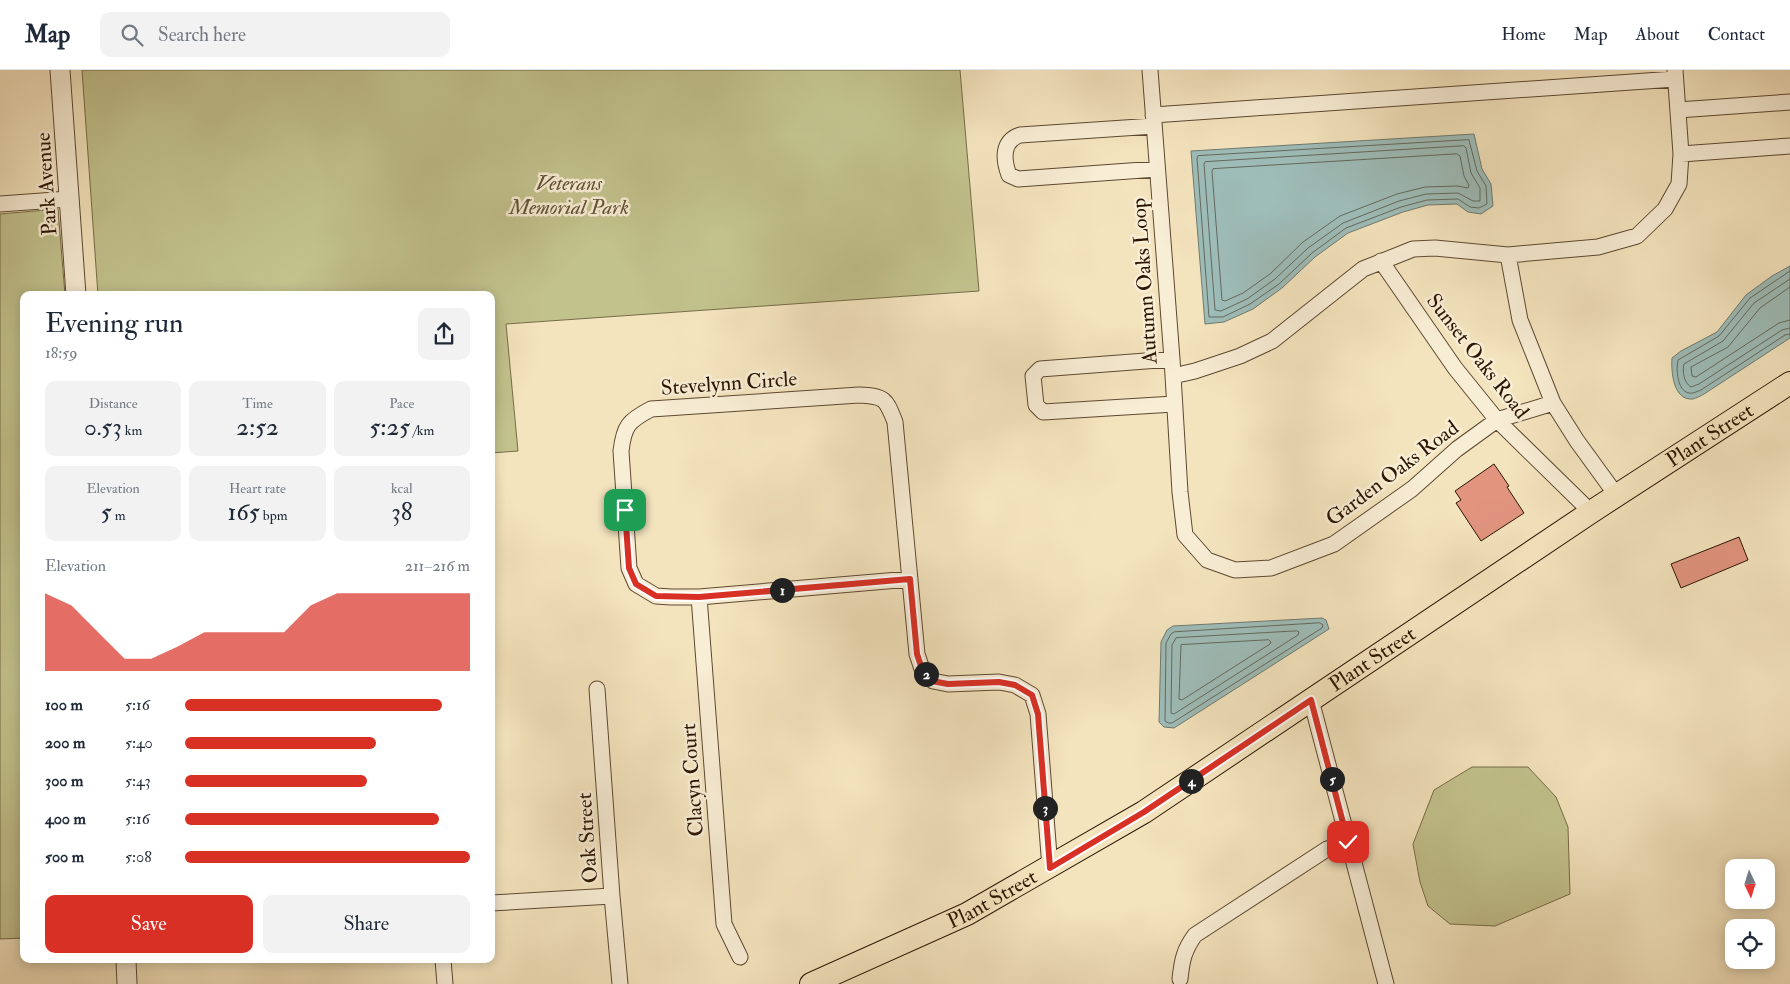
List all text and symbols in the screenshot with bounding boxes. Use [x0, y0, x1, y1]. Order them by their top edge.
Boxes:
search box [100, 12, 450, 57]
text: Map [25, 19, 70, 50]
icon: search [118, 21, 146, 49]
text: Search here [158, 23, 246, 47]
text: Home [1501, 23, 1546, 46]
text: Map [1574, 23, 1608, 46]
text: About [1636, 23, 1680, 46]
text: Contact [1708, 23, 1765, 46]
street label: Park Avenue [29, 131, 64, 237]
park label: Veterans Memorial Park [507, 170, 629, 221]
street label: Autumn Oaks Loop [1125, 197, 1164, 366]
street label: Sunset Oaks Road [1420, 288, 1535, 425]
text: Evening run [45, 306, 183, 341]
button: share [418, 308, 470, 360]
text: 18:59 [45, 343, 77, 363]
street label: Stevelynn Circle [660, 365, 798, 402]
text: Distance [89, 395, 138, 412]
text: Time [242, 395, 273, 412]
text: Pace [389, 395, 414, 412]
street label: Plant Street [1661, 397, 1759, 474]
text: 0.53 [84, 412, 122, 443]
text: 2:52 [236, 412, 279, 443]
text: 5:25 [369, 412, 410, 443]
street label: Garden Oaks Road [1320, 414, 1465, 532]
text: km [122, 422, 142, 439]
text: /km [410, 422, 434, 439]
text: Elevation [86, 480, 140, 497]
text: Heart rate [229, 480, 286, 497]
text: kcal [391, 480, 413, 497]
pin [604, 489, 646, 531]
icon: arrive [611, 496, 639, 524]
text: 5 [101, 497, 112, 528]
text: 165 [227, 497, 260, 528]
text: 38 [391, 497, 412, 528]
text: m [112, 507, 126, 524]
text: bpm [260, 507, 288, 524]
text: Elevation [45, 556, 106, 576]
text: 211–216 m [405, 556, 470, 576]
pin: 1 [770, 578, 794, 602]
text: 1 [780, 582, 785, 599]
street label: Plant Street [1324, 620, 1421, 698]
pin: 2 [914, 662, 938, 686]
text: 2 [923, 666, 930, 683]
text: 100 m [45, 695, 83, 715]
text: 5:16 [125, 695, 150, 715]
street label: Clacyn Court [675, 722, 710, 837]
text: 200 m [45, 733, 85, 753]
text: 5:40 [125, 733, 153, 753]
pin: 5 [1320, 766, 1344, 792]
pin: 4 [1178, 768, 1204, 794]
text: 300 m [45, 771, 83, 791]
text: 5:43 [125, 771, 151, 791]
text: 5 [1329, 771, 1336, 788]
text: 4 [1188, 773, 1195, 790]
street label: Oak Street [571, 792, 604, 884]
pin: 3 [1032, 796, 1058, 820]
text: 3 [1043, 800, 1048, 817]
text: 400 m [45, 809, 86, 829]
text: 5:16 [125, 809, 150, 829]
pin [1327, 821, 1369, 863]
icon: check [1334, 828, 1362, 856]
text: 500 m [45, 847, 84, 867]
text: 5:08 [125, 847, 152, 867]
north arrow [1725, 859, 1775, 909]
map controls [1725, 859, 1775, 969]
street label: Plant Street [943, 863, 1042, 935]
button: Save [45, 895, 253, 953]
button: Share [263, 895, 470, 953]
button: locate [1725, 919, 1775, 969]

